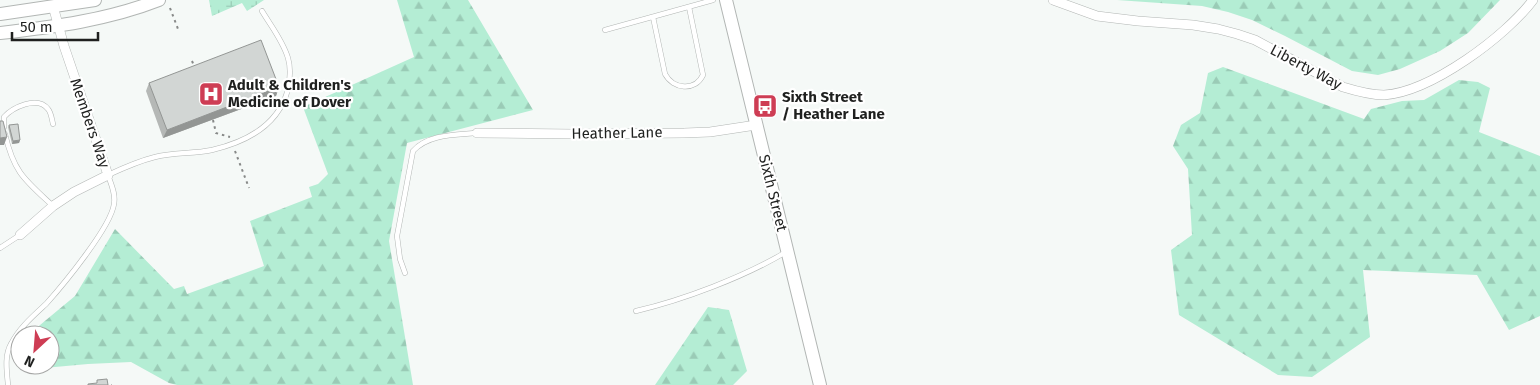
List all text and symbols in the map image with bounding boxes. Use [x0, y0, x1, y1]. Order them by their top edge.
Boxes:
scale bar [12, 10, 99, 42]
text: 50 m [20, 18, 53, 36]
street label: Liberty Way [1267, 41, 1345, 94]
street label: Members Way [66, 76, 114, 171]
place label: Adult & Children's Medicine of Dover [227, 76, 352, 111]
hospital icon: Adult & Children's Medicine of Dover [198, 81, 224, 107]
place label: Sixth Street / Heather Lane [782, 88, 885, 123]
bus stop icon: Sixth Street / Heather Lane [752, 93, 778, 119]
street label: Heather Lane [571, 123, 663, 143]
street label: Sixth Street [755, 153, 791, 234]
north arrow [10, 325, 60, 375]
text: N [22, 352, 37, 371]

